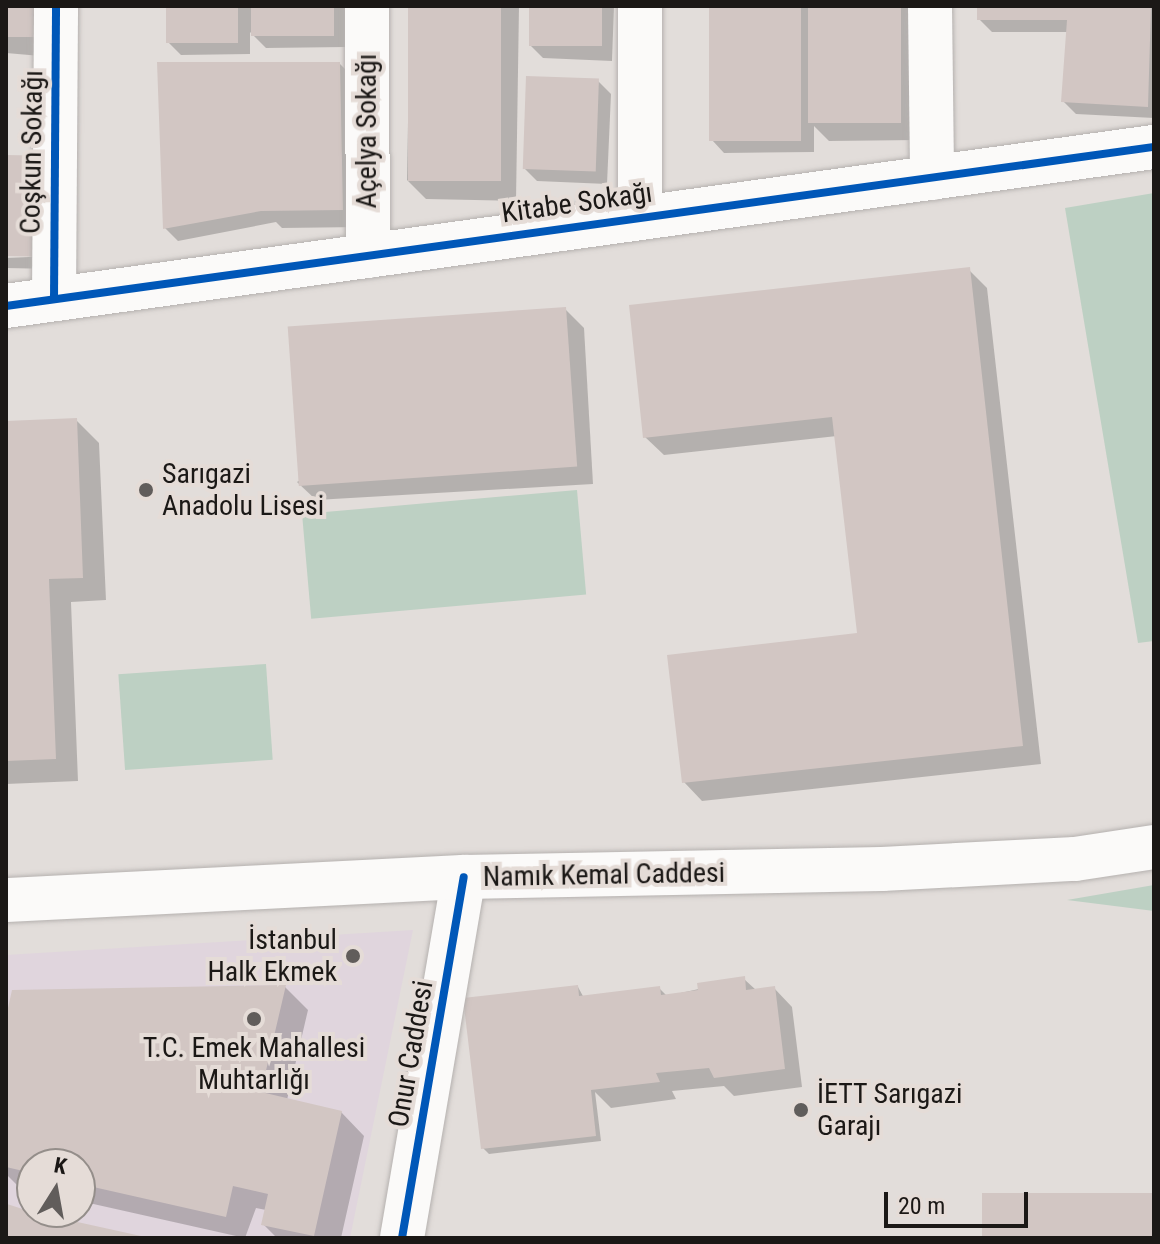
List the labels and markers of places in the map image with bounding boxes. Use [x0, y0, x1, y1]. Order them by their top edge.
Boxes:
place label: Sarıgazi Anadolu Lisesi [162, 457, 324, 523]
marker: Sarıgazi Anadolu Lisesi [137, 481, 155, 499]
place label: İstanbul Halk Ekmek [207, 923, 337, 989]
marker: İstanbul Halk Ekmek [344, 947, 362, 965]
marker: T.C. Emek Mahallesi Muhtarlığı [245, 1010, 263, 1028]
place label: T.C. Emek Mahallesi Muhtarlığı [143, 1031, 365, 1097]
place label: İETT Sarıgazi Garajı [817, 1077, 963, 1143]
marker: İETT Sarıgazi Garajı [792, 1101, 810, 1119]

